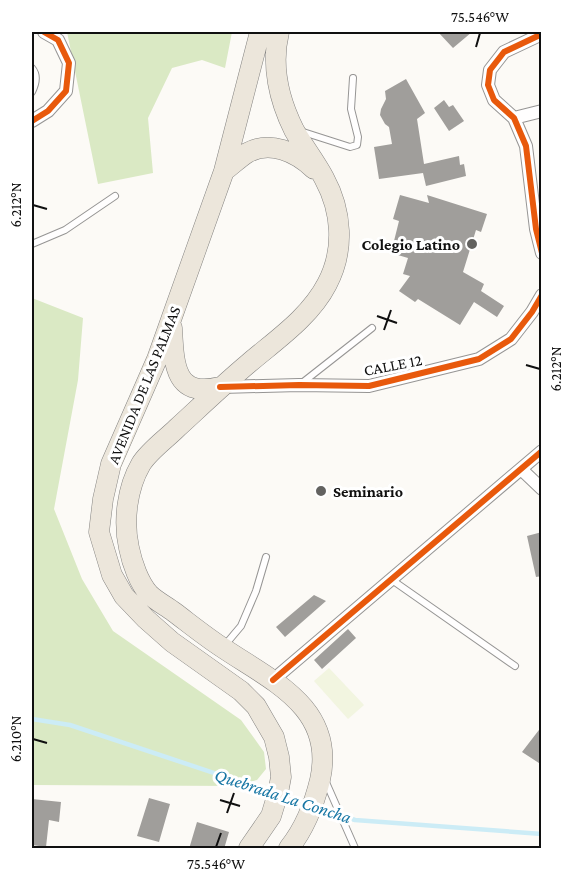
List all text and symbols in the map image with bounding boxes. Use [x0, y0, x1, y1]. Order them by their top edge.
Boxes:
text: 75.546°W [451, 9, 509, 25]
text: 6.212°N [8, 182, 24, 228]
place label: Colegio Latino [361, 236, 460, 253]
marker: Colegio Latino [465, 237, 479, 251]
street label: AVENIDA DE LAS PALMAS [104, 304, 184, 466]
text: 6.212°N [548, 346, 564, 392]
street label: CALLE 12 [362, 351, 424, 379]
place label: Seminario [333, 483, 403, 500]
marker: Seminario [314, 484, 328, 498]
text: 6.210°N [8, 716, 24, 762]
water label: Quebrada La Concha [212, 765, 354, 828]
text: 75.546°W [187, 856, 245, 872]

